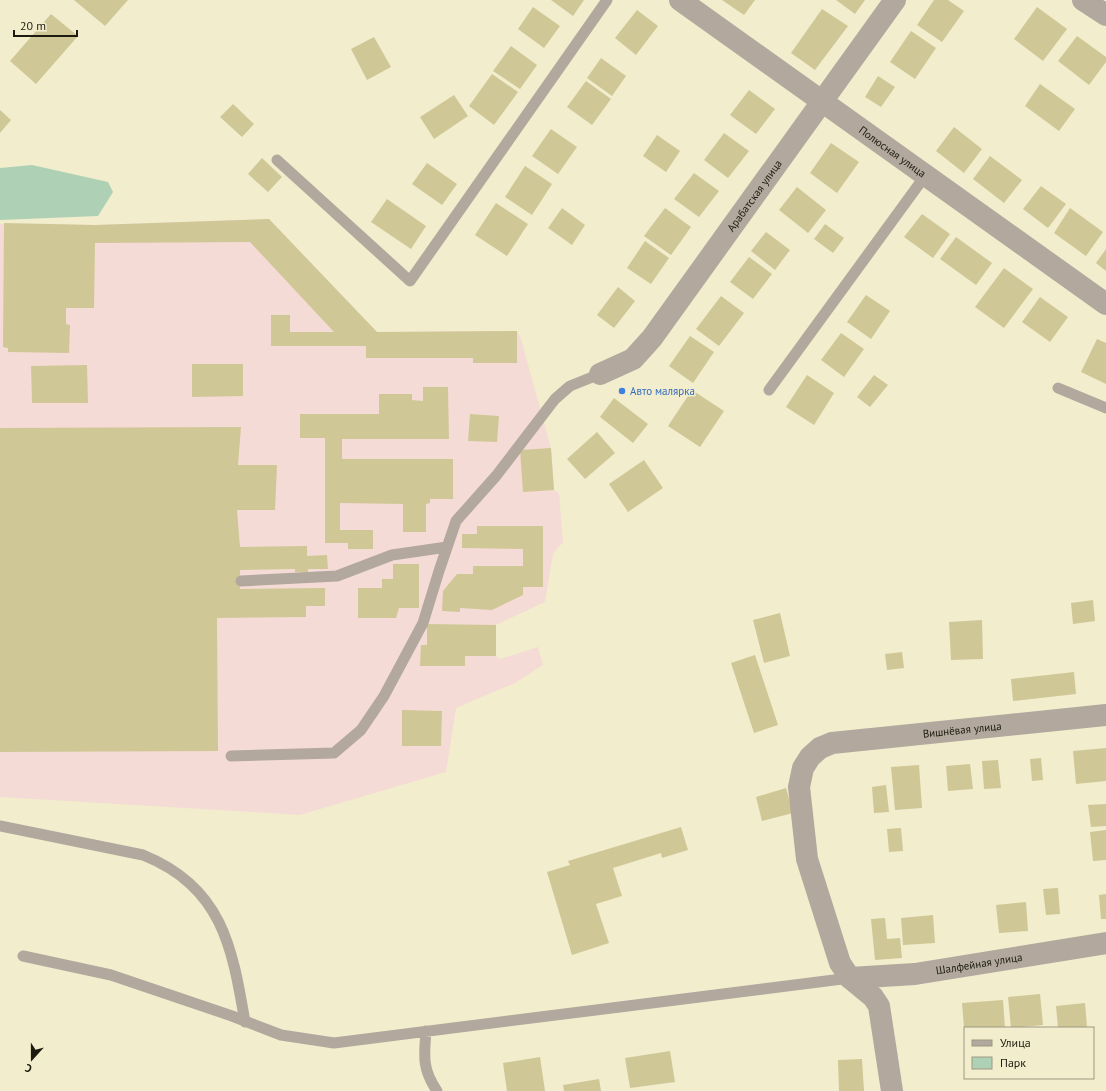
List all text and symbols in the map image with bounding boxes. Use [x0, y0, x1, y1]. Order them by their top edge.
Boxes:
scale bar [14, 12, 77, 38]
text: 20 m [20, 18, 46, 33]
street label: Полюсная улица [856, 123, 929, 180]
street label: Арабатская улица [724, 157, 785, 234]
place label: Авто малярка [630, 384, 695, 398]
marker: Авто малярка [617, 386, 627, 396]
street label: Вишнёвая улица [922, 719, 1002, 741]
street label: Шалфейная улица [935, 950, 1023, 978]
legend [964, 1027, 1094, 1079]
text: Улица [1000, 1035, 1031, 1050]
north arrow [12, 1039, 52, 1079]
text: Парк [1000, 1055, 1026, 1070]
text: С [23, 1061, 34, 1076]

